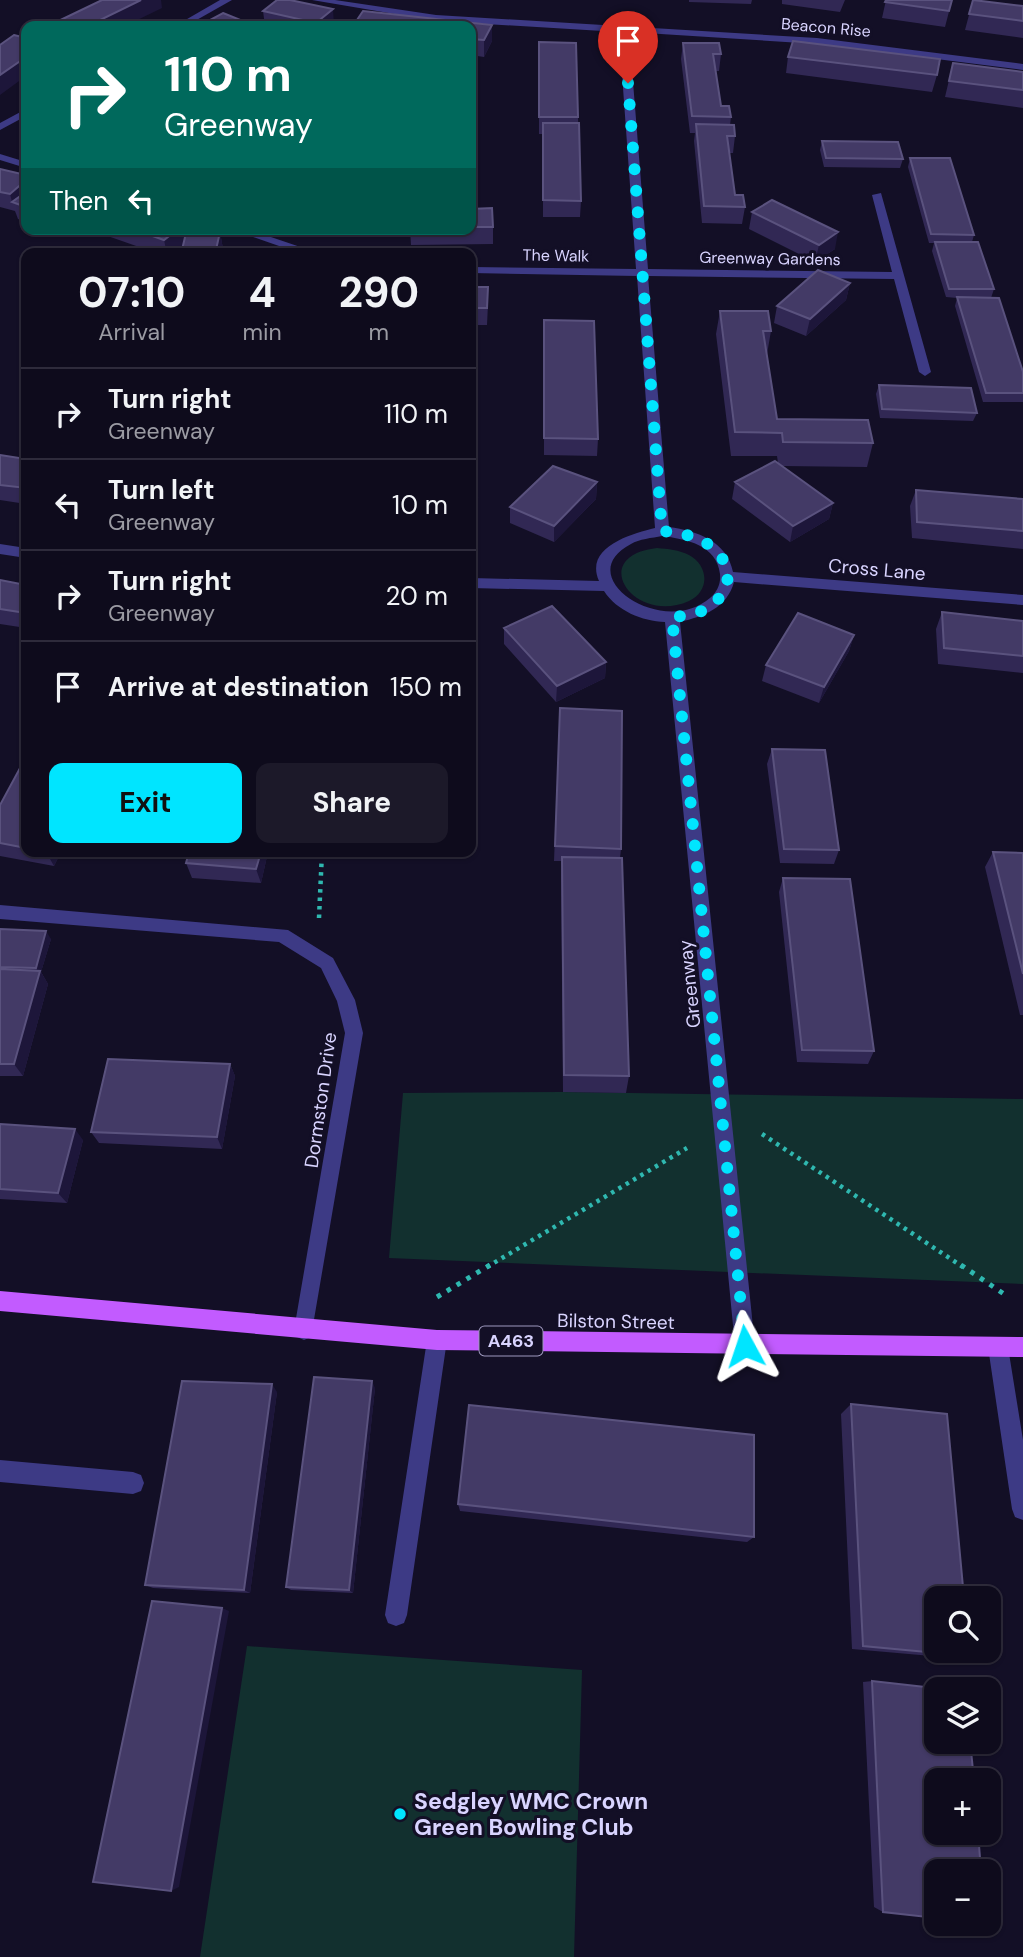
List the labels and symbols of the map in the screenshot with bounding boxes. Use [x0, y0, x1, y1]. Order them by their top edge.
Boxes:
pin [598, 11, 658, 83]
street label: Beacon Rise [780, 13, 872, 42]
street label: The Walk [523, 244, 589, 267]
street label: Greenway Gardens [699, 247, 841, 270]
street label: Cross Lane [827, 553, 927, 586]
street label: Greenway [672, 938, 707, 1029]
street label: Dormston Drive [299, 1031, 342, 1170]
street label: Bilston Street [557, 1308, 675, 1335]
position arrow [708, 1309, 782, 1383]
road number: A463 [480, 1326, 542, 1356]
place label: Sedgley WMC Crown Green Bowling Club [414, 1786, 648, 1842]
marker: Sedgley WMC Crown Green Bowling Club [392, 1806, 408, 1822]

